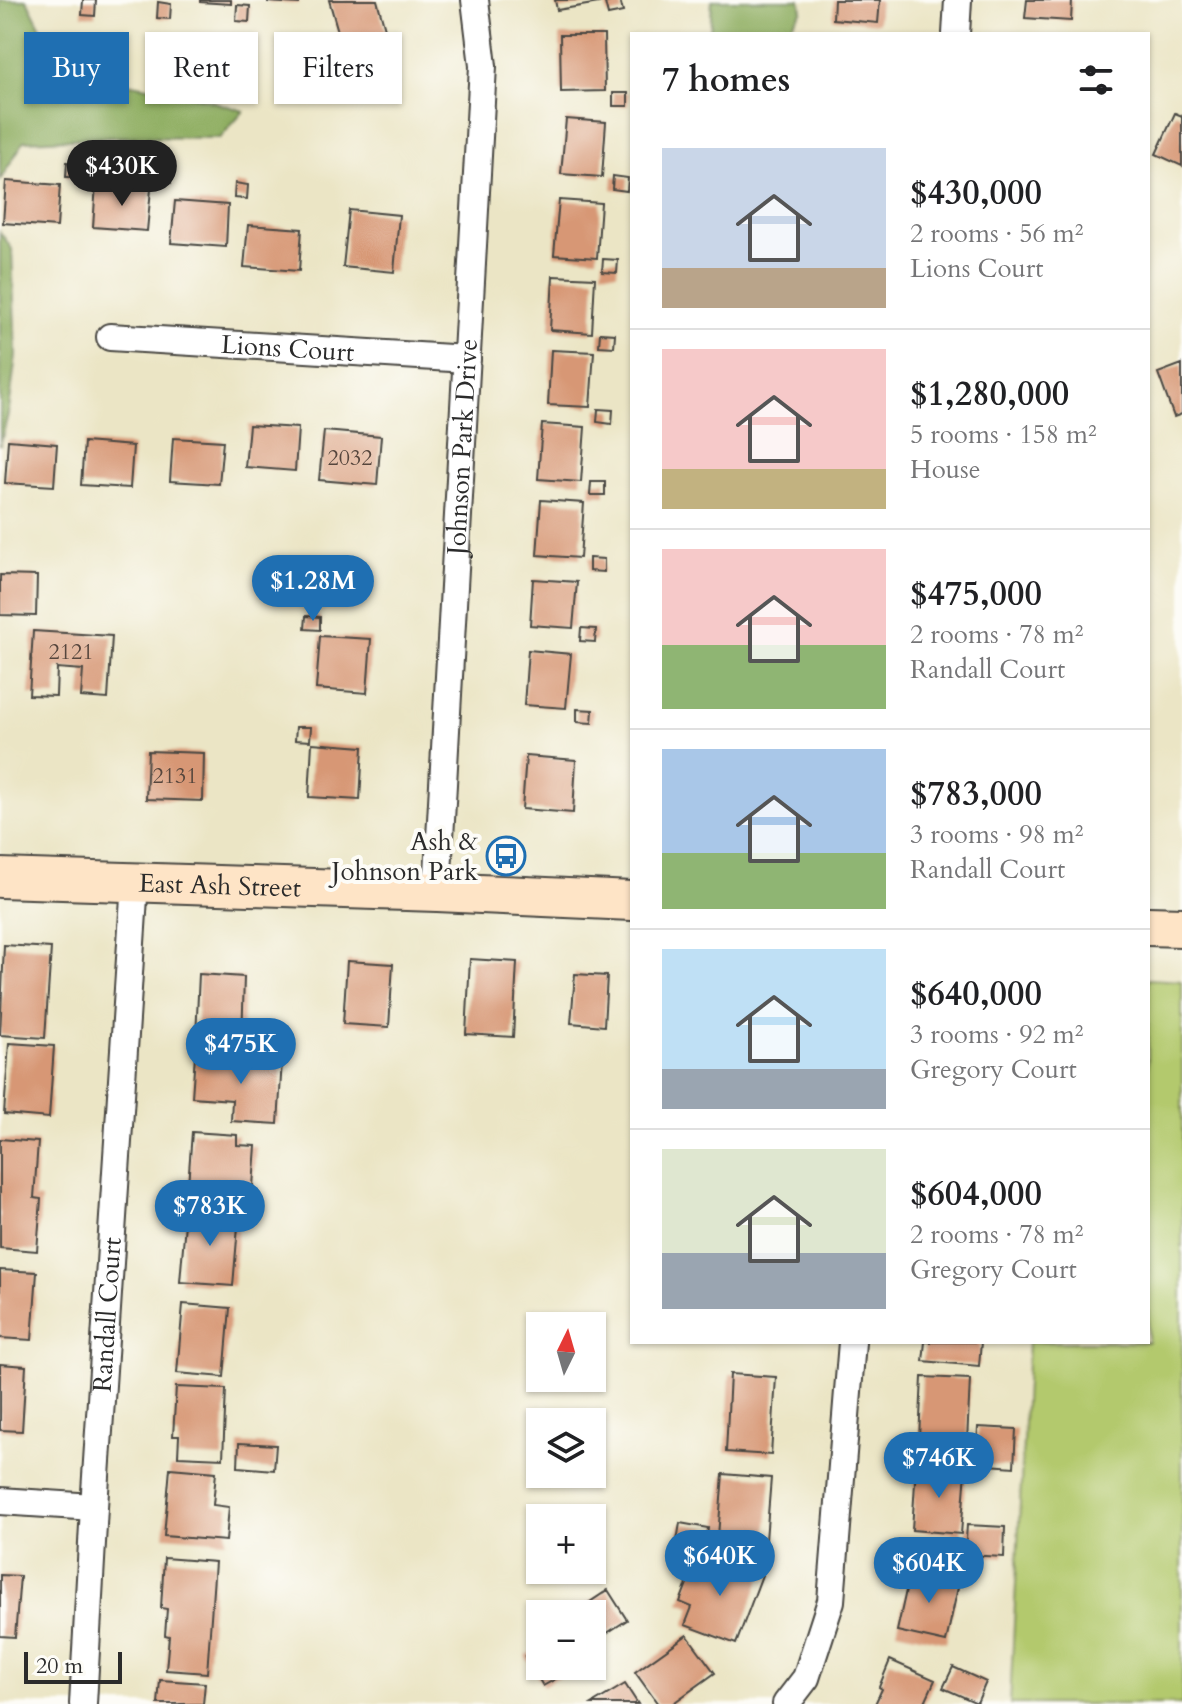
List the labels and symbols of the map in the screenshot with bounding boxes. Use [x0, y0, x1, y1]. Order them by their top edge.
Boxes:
pin: $430K [66, 140, 178, 208]
street label: Lions Court [220, 326, 355, 370]
street label: Johnson Park Drive [438, 338, 485, 560]
house number: 2032 [327, 443, 373, 473]
pin: $1.28M [248, 555, 378, 623]
house number: 2121 [48, 637, 94, 667]
house number: 2131 [152, 761, 198, 791]
place label: Ash & Johnson Park [328, 824, 478, 889]
bus stop icon: Ash & Johnson Park [485, 835, 527, 877]
street label: East Ash Street [138, 865, 302, 905]
pin: $475K [185, 1018, 297, 1086]
pin: $783K [154, 1180, 266, 1248]
street label: Randall Court [84, 1236, 129, 1393]
north arrow [526, 1312, 606, 1392]
pin: $746K [883, 1432, 995, 1500]
pin: $640K [664, 1530, 776, 1598]
pin: $604K [873, 1537, 985, 1605]
scale bar [24, 1648, 122, 1684]

